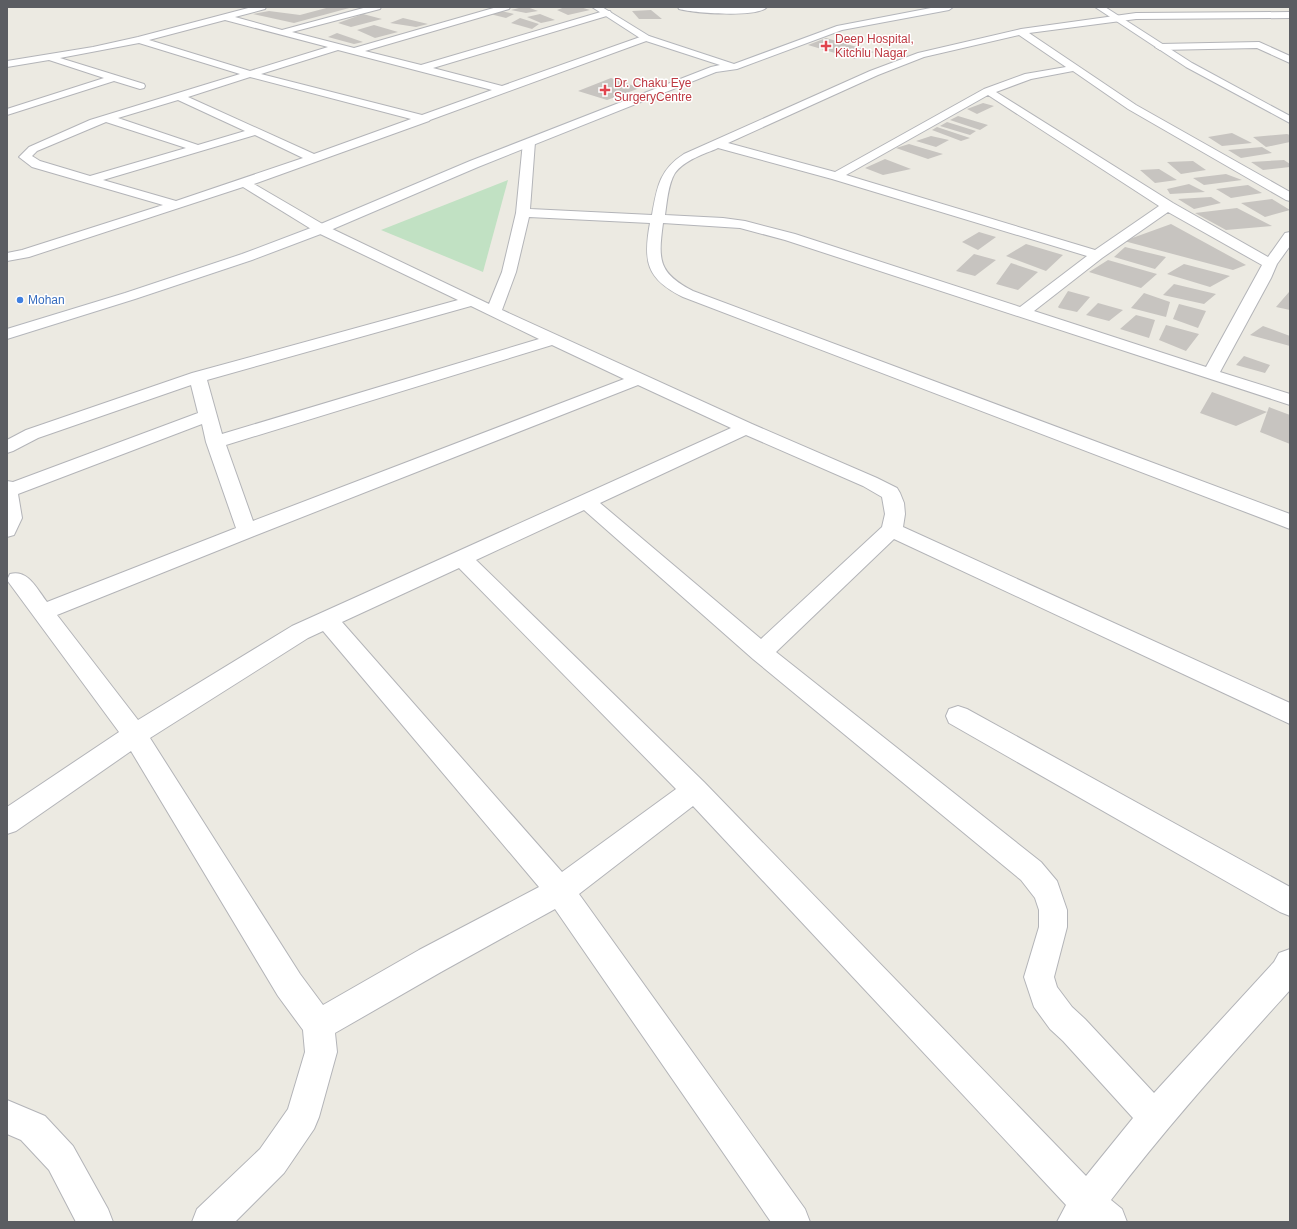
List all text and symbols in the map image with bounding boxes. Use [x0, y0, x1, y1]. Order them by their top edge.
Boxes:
place label: Deep Hospital, Kitchlu Nagar [835, 32, 914, 60]
marker: Deep Hospital, Kitchlu Nagar [820, 40, 832, 52]
place label: Dr. Chaku Eye SurgeryCentre [614, 76, 692, 104]
marker: Dr. Chaku Eye SurgeryCentre [599, 84, 611, 96]
place label: Mohan [28, 293, 65, 307]
marker: Mohan [15, 295, 25, 305]

